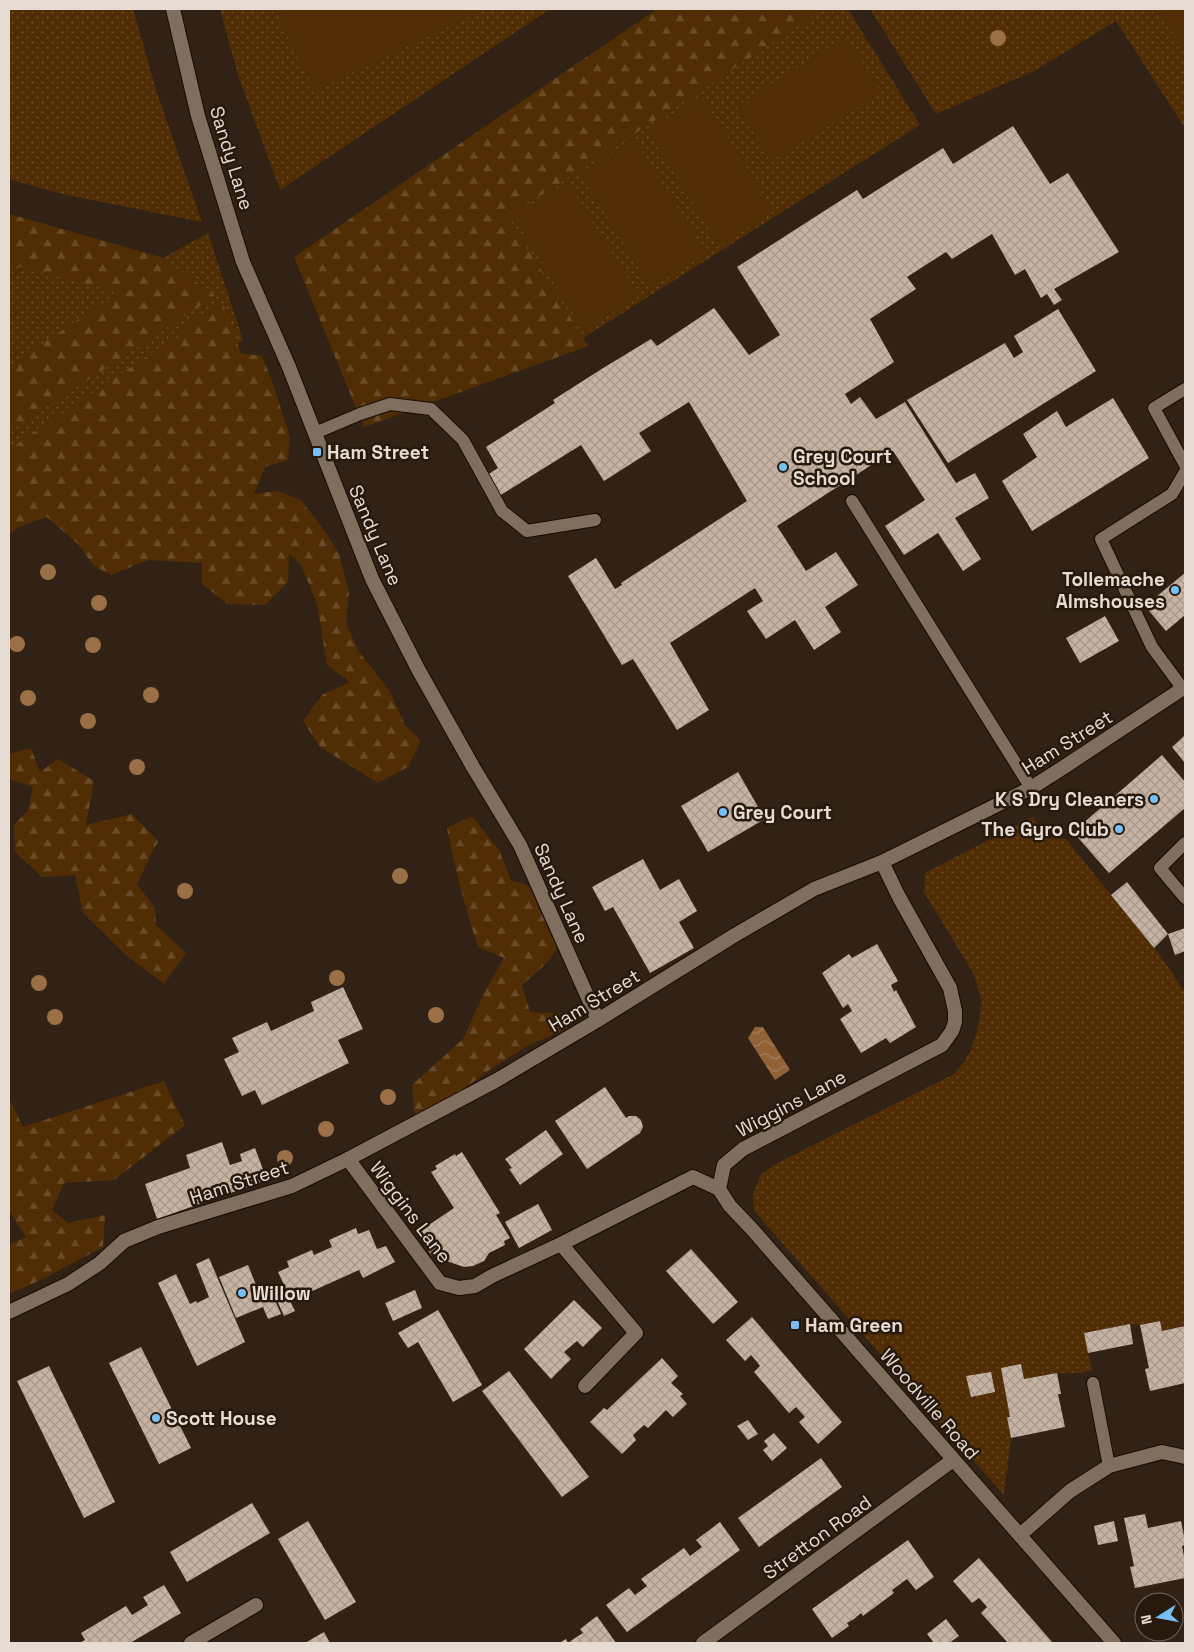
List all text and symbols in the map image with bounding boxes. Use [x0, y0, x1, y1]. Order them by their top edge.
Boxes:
street label: Sandy Lane [204, 103, 259, 213]
place label: Ham Street [327, 440, 429, 465]
place label: Grey Court School [793, 444, 892, 491]
marker: Ham Street [311, 446, 323, 458]
marker: Grey Court School [777, 461, 789, 473]
street label: Sandy Lane [343, 481, 408, 589]
place label: Tollemache Almshouses [1056, 567, 1165, 614]
marker: Tollemache Almshouses [1169, 584, 1181, 596]
street label: Ham Street [1017, 705, 1117, 780]
place label: K S Dry Cleaners [995, 787, 1144, 812]
marker: K S Dry Cleaners [1148, 793, 1160, 805]
place label: Grey Court [733, 800, 832, 825]
marker: Grey Court [717, 806, 729, 818]
place label: The Gyro Club [981, 817, 1109, 842]
marker: The Gyro Club [1113, 823, 1125, 835]
street label: Sandy Lane [528, 839, 595, 947]
street label: Ham Street [544, 963, 645, 1038]
street label: Wiggins Lane [732, 1064, 851, 1143]
street label: Ham Street [186, 1155, 292, 1210]
street label: Wiggins Lane [364, 1156, 457, 1268]
place label: Willow [252, 1281, 311, 1306]
marker: Willow [236, 1287, 248, 1299]
place label: Ham Green [805, 1313, 903, 1338]
marker: Ham Green [789, 1319, 801, 1331]
street label: Woodville Road [875, 1344, 985, 1465]
place label: Scott House [166, 1406, 277, 1431]
marker: Scott House [150, 1412, 162, 1424]
street label: Stretton Road [758, 1490, 877, 1585]
north arrow [1134, 1592, 1184, 1642]
text: N [1137, 1613, 1156, 1626]

